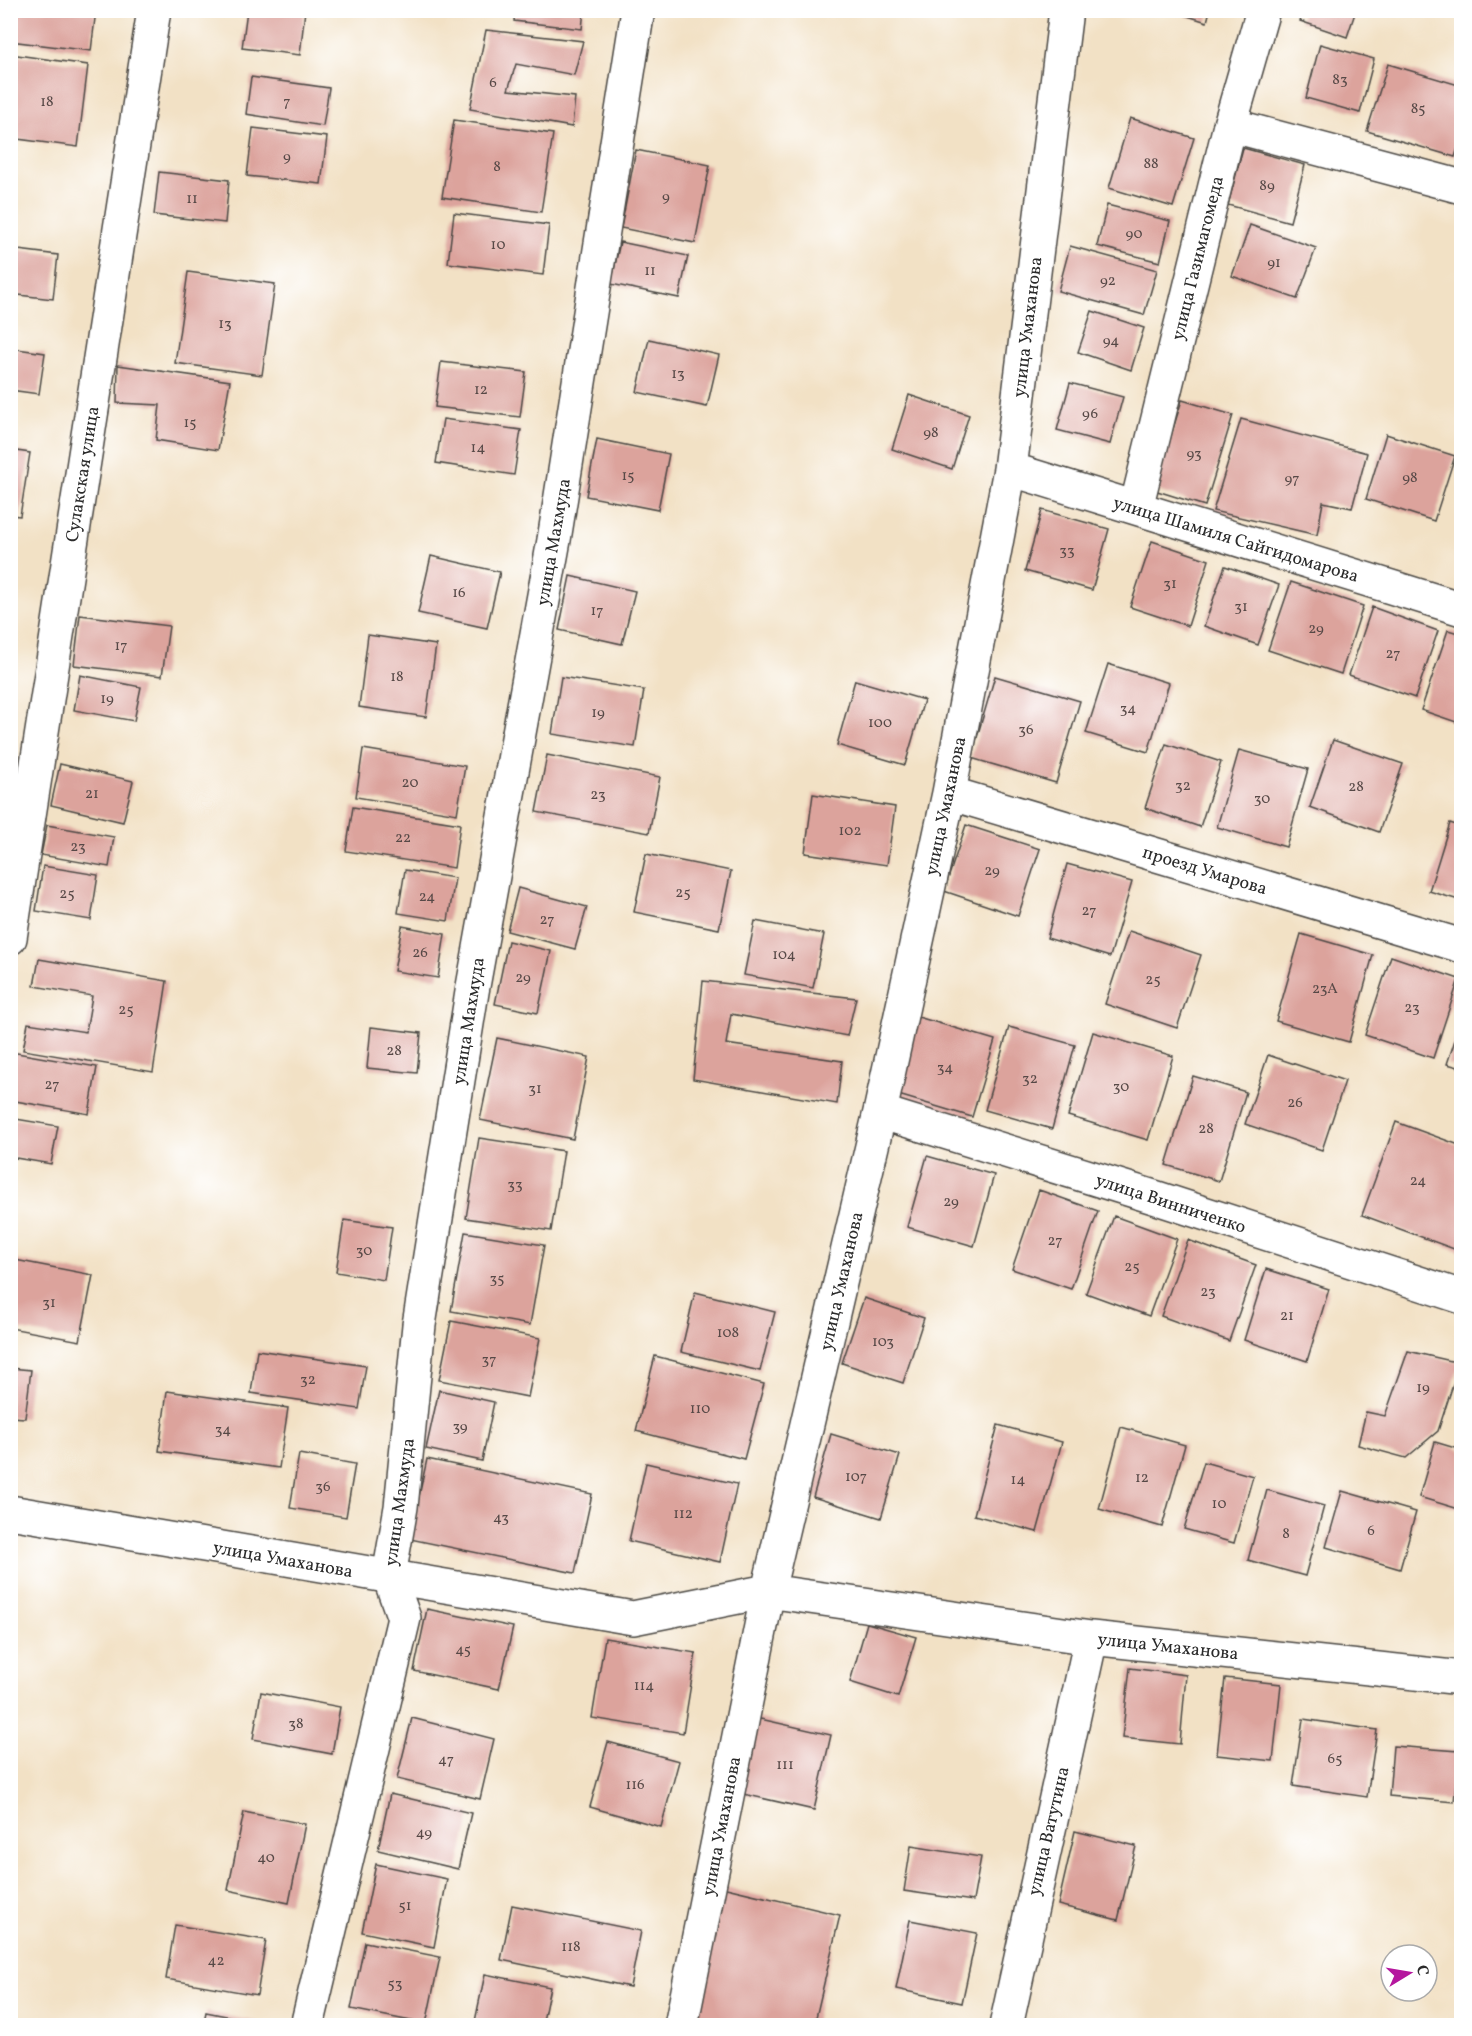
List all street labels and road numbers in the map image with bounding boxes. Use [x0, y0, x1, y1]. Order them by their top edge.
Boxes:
street label: улица Газимагомеда [1166, 173, 1231, 343]
street label: улица Умаханова [1007, 255, 1050, 399]
street label: Сулакская улица [60, 404, 107, 544]
street label: улица Махмуда [531, 477, 578, 608]
street label: улица Шамиля Сайгидомарова [1110, 491, 1362, 590]
street label: улица Умаханова [920, 734, 973, 878]
street label: проезд Умарова [1139, 841, 1270, 902]
street label: улица Махмуда [447, 956, 492, 1087]
street label: улица Винниченко [1092, 1168, 1249, 1241]
street label: улица Умаханова [814, 1209, 871, 1353]
street label: улица Махмуда [379, 1437, 422, 1568]
street label: улица Умаханова [211, 1536, 355, 1585]
street label: улица Умаханова [1096, 1628, 1240, 1667]
street label: улица Умаханова [697, 1754, 748, 1898]
street label: улица Ватутина [1022, 1764, 1076, 1898]

